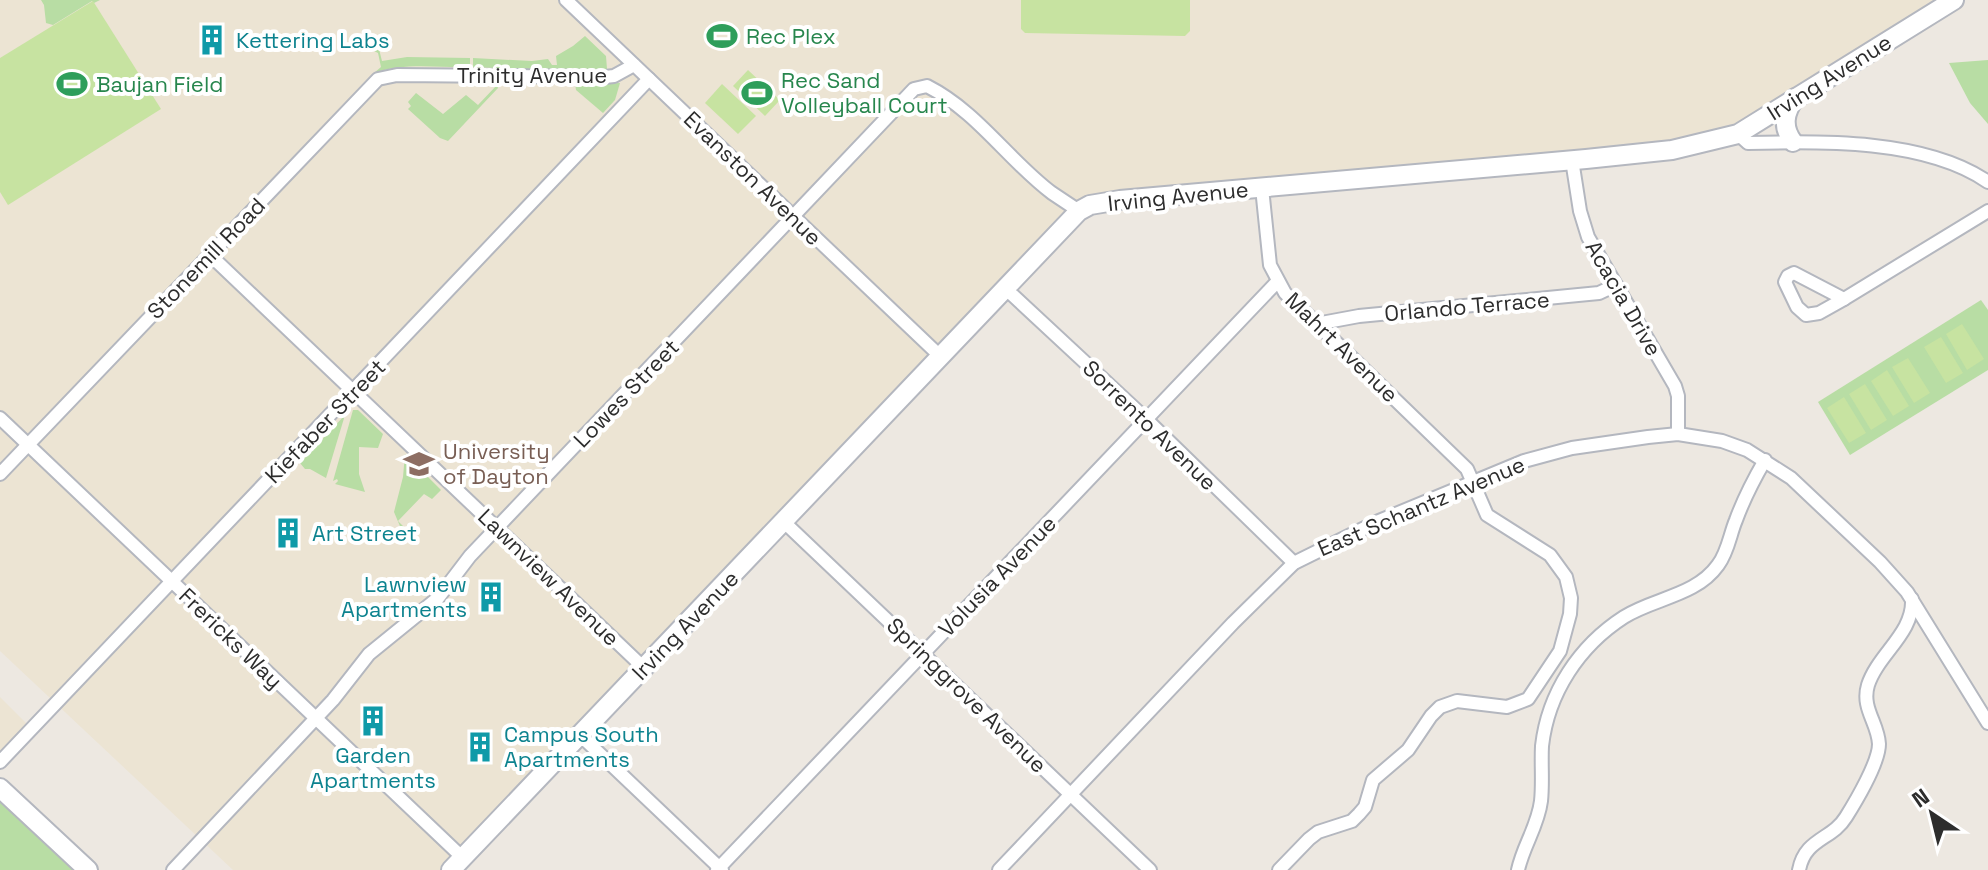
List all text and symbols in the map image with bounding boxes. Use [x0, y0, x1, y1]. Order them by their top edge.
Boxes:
sports icon: Rec Plex [705, 19, 739, 53]
place label: Rec Plex [746, 22, 836, 50]
building icon: Kettering Labs [195, 23, 229, 57]
place label: Kettering Labs [236, 26, 390, 54]
street label: Irving Avenue [1762, 28, 1896, 126]
street label: Trinity Avenue [457, 61, 607, 89]
place label: Rec Sand Volleyball Court [781, 66, 948, 119]
sports icon: Baujan Field [55, 67, 89, 101]
place label: Baujan Field [96, 70, 223, 98]
sports icon: Rec Sand Volleyball Court [740, 76, 774, 110]
street label: Evanston Avenue [678, 105, 828, 251]
street label: Irving Avenue [1106, 175, 1250, 217]
street label: Stonemill Road [141, 191, 271, 325]
street label: Acacia Drive [1580, 235, 1668, 361]
street label: Orlando Terrace [1383, 285, 1551, 327]
street label: Mahrt Avenue [1280, 286, 1404, 408]
street label: Lowes Street [567, 333, 685, 453]
street label: Kiefaber Street [259, 353, 391, 489]
street label: Sorrento Avenue [1077, 354, 1223, 496]
place label: University of Dayton [443, 437, 550, 490]
school or university icon: University of Dayton [402, 447, 436, 481]
street label: East Schantz Avenue [1313, 450, 1529, 562]
street label: Lawnview Avenue [472, 502, 626, 652]
street label: Volusia Avenue [932, 509, 1062, 643]
building icon: Art Street [271, 516, 305, 550]
place label: Art Street [312, 519, 417, 547]
street label: Irving Avenue [626, 564, 744, 686]
place label: Lawnview Apartments [341, 570, 467, 623]
building icon: Lawnview Apartments [474, 580, 508, 614]
street label: Frericks Way [173, 582, 289, 694]
street label: Springgrove Avenue [881, 611, 1053, 779]
building icon: Garden Apartments [356, 704, 390, 738]
place label: Campus South Apartments [504, 720, 659, 773]
building icon: Campus South Apartments [463, 730, 497, 764]
place label: Garden Apartments [310, 741, 436, 794]
north arrow [1892, 774, 1972, 854]
text: N [1906, 782, 1935, 813]

